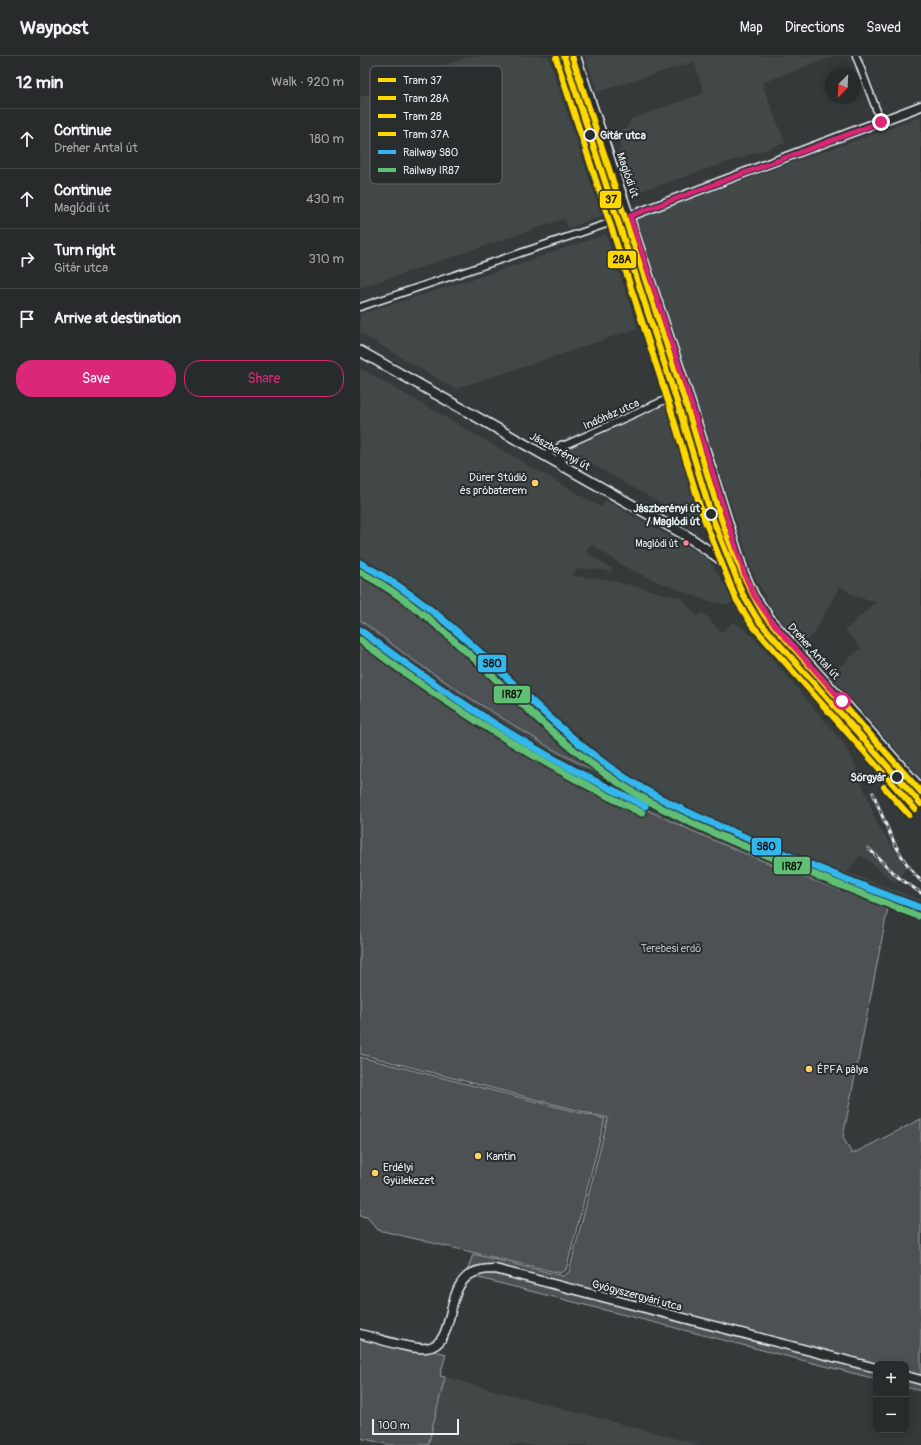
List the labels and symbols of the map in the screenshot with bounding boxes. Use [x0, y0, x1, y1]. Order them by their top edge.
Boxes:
legend [370, 66, 502, 184]
north arrow [825, 68, 861, 104]
text: Tram 37 [403, 74, 442, 87]
text: Tram 28A [403, 92, 449, 105]
text: Tram 28 [403, 110, 442, 123]
route end [872, 113, 890, 131]
text: Tram 37A [403, 128, 449, 141]
marker: Gitár utca [583, 128, 597, 142]
place label: Gitár utca [600, 129, 646, 142]
text: Railway S80 [403, 146, 458, 159]
street label: Maglódi út [614, 151, 642, 200]
text: Railway IR87 [403, 164, 460, 177]
line badge: 37 [599, 190, 622, 209]
text: 37 [605, 193, 617, 206]
line badge: 28A [607, 250, 637, 269]
text: 28A [613, 253, 632, 266]
street label: Indóház utca [581, 396, 641, 433]
street label: Jászberényi út [527, 430, 593, 474]
place label: Dürer Stúdió és próbaterem [460, 471, 527, 497]
marker: Dürer Stúdió és próbaterem [530, 478, 540, 488]
place label: Jászberényi út / Maglódi út [633, 502, 701, 528]
marker: Jászberényi út / Maglódi út [704, 507, 718, 521]
place label: Maglódi út [635, 538, 679, 550]
marker: Maglódi út [681, 538, 691, 548]
street label: Dreher Antal út [785, 621, 843, 682]
line badge: S80 [477, 654, 507, 673]
text: S80 [482, 657, 502, 670]
line badge: IR87 [493, 685, 531, 704]
text: IR87 [502, 688, 523, 701]
route start [833, 692, 851, 710]
marker: Sörgyár [890, 770, 904, 784]
place label: Sörgyár [850, 771, 887, 784]
line badge: S80 [751, 837, 782, 856]
text: S80 [756, 840, 776, 853]
line badge: IR87 [773, 856, 811, 875]
text: IR87 [782, 860, 803, 873]
park label: Terebesi erdő [641, 942, 701, 955]
place label: ÉPFA pálya [817, 1063, 868, 1076]
marker: ÉPFA pálya [804, 1064, 814, 1074]
place label: Kantin [486, 1150, 516, 1163]
marker: Kantin [473, 1151, 483, 1161]
place label: Erdélyi Gyülekezet [383, 1161, 435, 1187]
marker: Erdélyi Gyülekezet [370, 1168, 380, 1178]
street label: Gyógyszergyári utca [590, 1277, 683, 1314]
scale bar [372, 1417, 459, 1436]

